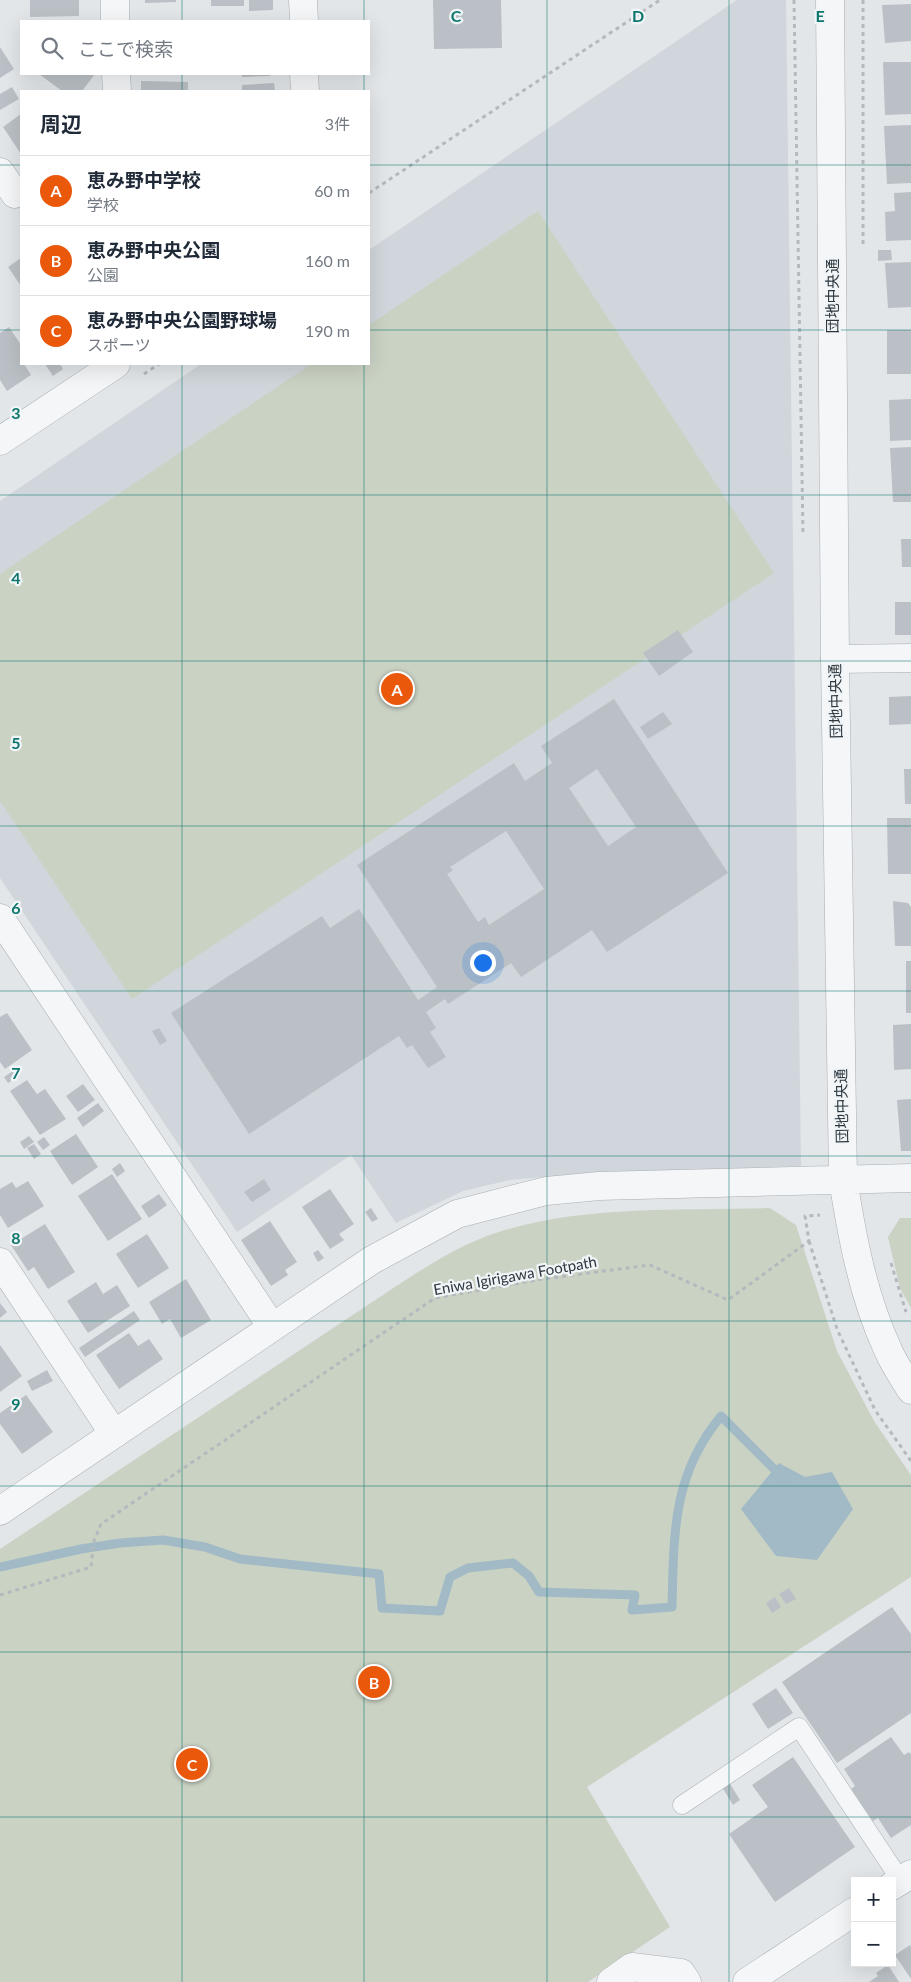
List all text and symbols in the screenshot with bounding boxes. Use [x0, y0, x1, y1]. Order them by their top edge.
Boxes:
text: C [451, 6, 462, 25]
text: D [632, 6, 644, 25]
text: E [815, 6, 825, 25]
search box [20, 20, 370, 75]
icon: search [38, 34, 66, 62]
text: ここで検索 [78, 37, 173, 60]
text: 周辺 [40, 111, 82, 136]
text: 3件 [325, 114, 350, 133]
text: 恵み野中学校 [87, 168, 201, 191]
text: A [50, 181, 62, 200]
text: 60 m [314, 181, 350, 200]
text: 学校 [87, 195, 119, 214]
text: 恵み野中央公園 [87, 238, 220, 261]
text: B [51, 251, 61, 270]
text: 160 m [305, 251, 350, 270]
street label: 団地中央通 [823, 258, 841, 334]
text: 公園 [87, 265, 119, 284]
text: 恵み野中央公園野球場 [87, 308, 277, 331]
text: C [51, 321, 61, 340]
text: 190 m [305, 321, 350, 340]
text: スポーツ [87, 335, 151, 354]
text: 3 [11, 403, 21, 422]
text: 4 [11, 568, 21, 587]
street label: 団地中央通 [825, 663, 845, 739]
pin: A [381, 670, 413, 708]
text: 5 [11, 733, 21, 752]
text: 6 [11, 898, 21, 917]
your location [470, 950, 496, 976]
text: 7 [11, 1063, 21, 1082]
street label: 団地中央通 [831, 1068, 851, 1144]
text: 8 [11, 1228, 21, 1247]
street label: Eniwa Igirigawa Footpath [432, 1252, 598, 1298]
text: 9 [11, 1394, 21, 1413]
pin: B [358, 1663, 390, 1701]
pin: C [176, 1745, 208, 1783]
map controls [851, 1877, 896, 1967]
button: + [851, 1877, 896, 1922]
button: − [851, 1922, 896, 1967]

